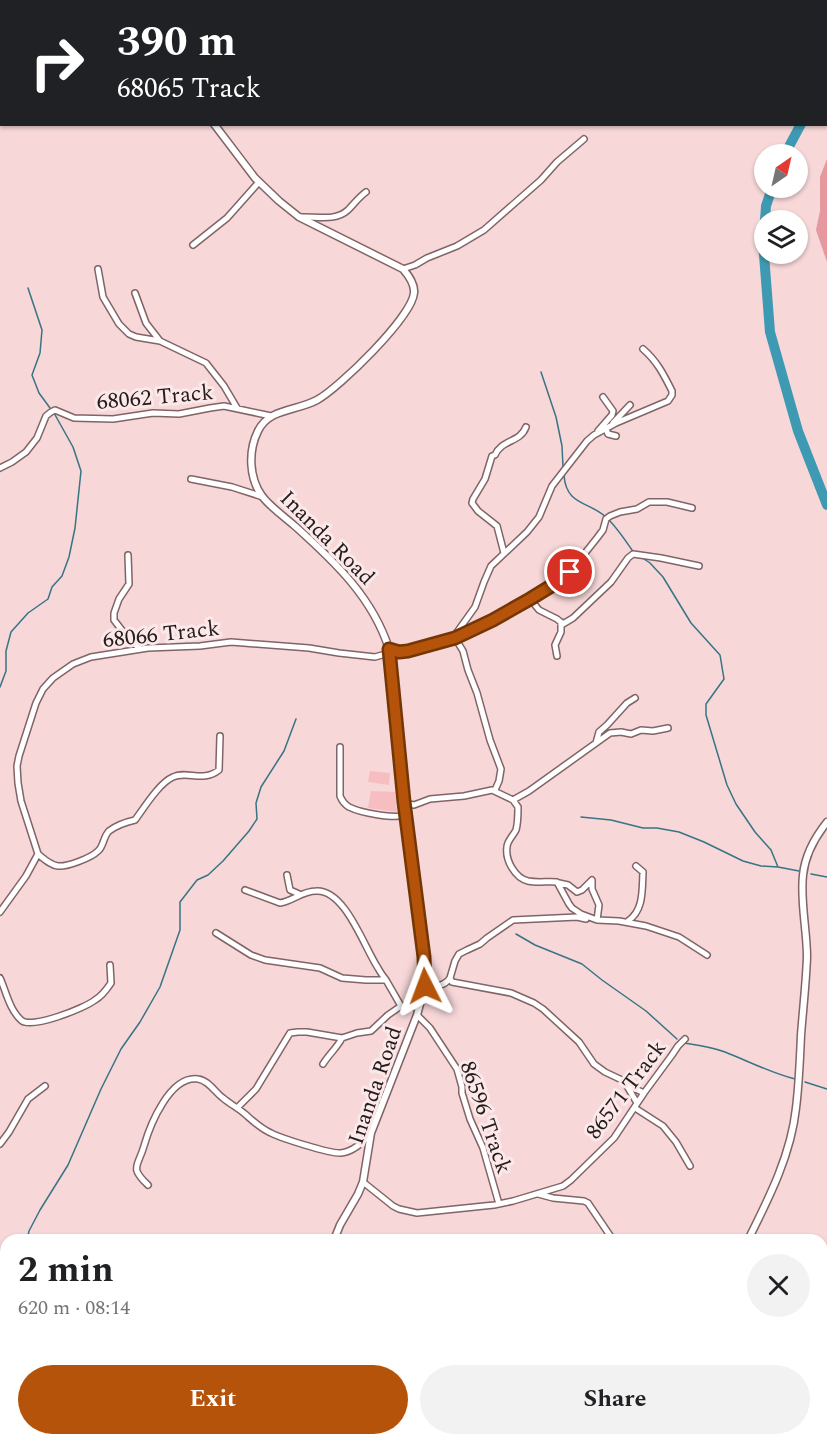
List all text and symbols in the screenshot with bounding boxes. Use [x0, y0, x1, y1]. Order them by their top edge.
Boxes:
text: 390 m [117, 11, 236, 74]
icon: right [18, 24, 96, 102]
text: 68065 Track [117, 68, 261, 110]
north arrow [754, 144, 808, 198]
map controls [754, 144, 808, 264]
button: layers [754, 210, 808, 264]
street label: 68062 Track [95, 376, 215, 419]
street label: Inanda Road [272, 483, 382, 593]
pin [544, 546, 595, 597]
icon: arrive [553, 555, 586, 588]
street label: 68066 Track [101, 612, 221, 657]
position arrow [393, 954, 457, 1018]
street label: Inanda Road [340, 1022, 411, 1149]
street label: 86571 Track [578, 1033, 675, 1147]
street label: 86596 Track [451, 1057, 520, 1178]
text: 2 min [18, 1243, 114, 1298]
button: close [747, 1254, 810, 1317]
text: 620 m · 08:14 [18, 1293, 130, 1323]
button: Exit [18, 1365, 408, 1434]
button: Share [420, 1365, 810, 1434]

